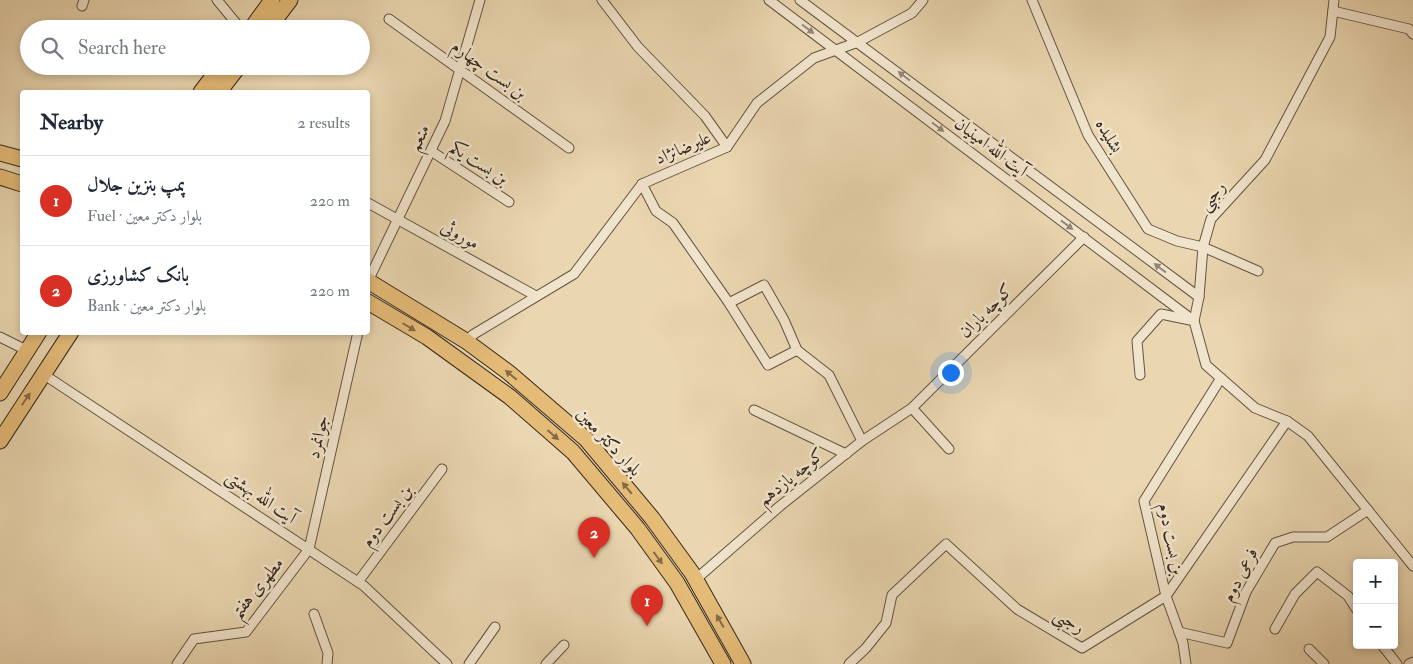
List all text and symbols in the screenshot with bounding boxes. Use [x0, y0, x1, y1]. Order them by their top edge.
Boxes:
search box [20, 20, 370, 75]
one-way arrow [801, 24, 815, 34]
icon: search [38, 34, 66, 62]
street label: بن بست چهارم [444, 35, 532, 109]
text: Search here [78, 36, 166, 60]
one-way arrow [898, 71, 911, 82]
text: Nearby [40, 109, 103, 136]
street label: آیت الله امینیان [950, 109, 1036, 183]
text: 2 results [297, 113, 350, 133]
street label: بشلیده [1090, 115, 1128, 157]
street label: منعم [403, 121, 440, 157]
one-way arrow [931, 122, 945, 132]
street label: علیرضانژاد [651, 126, 715, 170]
street label: بن بست یکم [443, 135, 513, 195]
text: پمپ بنزین جلال [87, 173, 185, 197]
street label: رجبی [1193, 176, 1233, 218]
text: 1 [53, 191, 59, 211]
text: 220 m [310, 191, 350, 211]
text: Fuel · بلوار دکتر معین [87, 206, 202, 226]
street label: موروثی [437, 215, 483, 255]
one-way arrow [1060, 220, 1074, 230]
text: بانک کشاورزی [87, 263, 189, 287]
one-way arrow [1153, 263, 1167, 273]
street label: کوچه باران [954, 279, 1019, 344]
text: 2 [52, 281, 60, 301]
text: 220 m [310, 281, 350, 301]
text: Bank · بلوار دکتر معین [87, 296, 206, 316]
one-way arrow [403, 322, 416, 331]
your location [938, 360, 964, 386]
one-way arrow [505, 369, 518, 380]
one-way arrow [21, 393, 31, 406]
street label: بلوار دکتر معین [571, 403, 647, 481]
street label: جوانمرد [302, 413, 334, 461]
one-way arrow [547, 429, 560, 440]
street label: کوچه یازدهم [753, 443, 832, 515]
street label: آیت الله بهشتی [221, 462, 304, 531]
street label: بن بست دوم [356, 479, 422, 555]
one-way arrow [621, 482, 632, 495]
street label: بن بست دوم [1149, 501, 1189, 579]
pin: 2 [578, 517, 610, 558]
street label: فرعی دوم [1217, 544, 1267, 608]
one-way arrow [653, 551, 663, 565]
street label: مطهری هفتم [225, 553, 293, 627]
map controls [1353, 559, 1398, 649]
button: + [1353, 559, 1398, 604]
pin: 1 [631, 585, 663, 626]
street label: رجبی [1048, 603, 1089, 642]
button: − [1353, 604, 1398, 649]
one-way arrow [715, 615, 724, 628]

